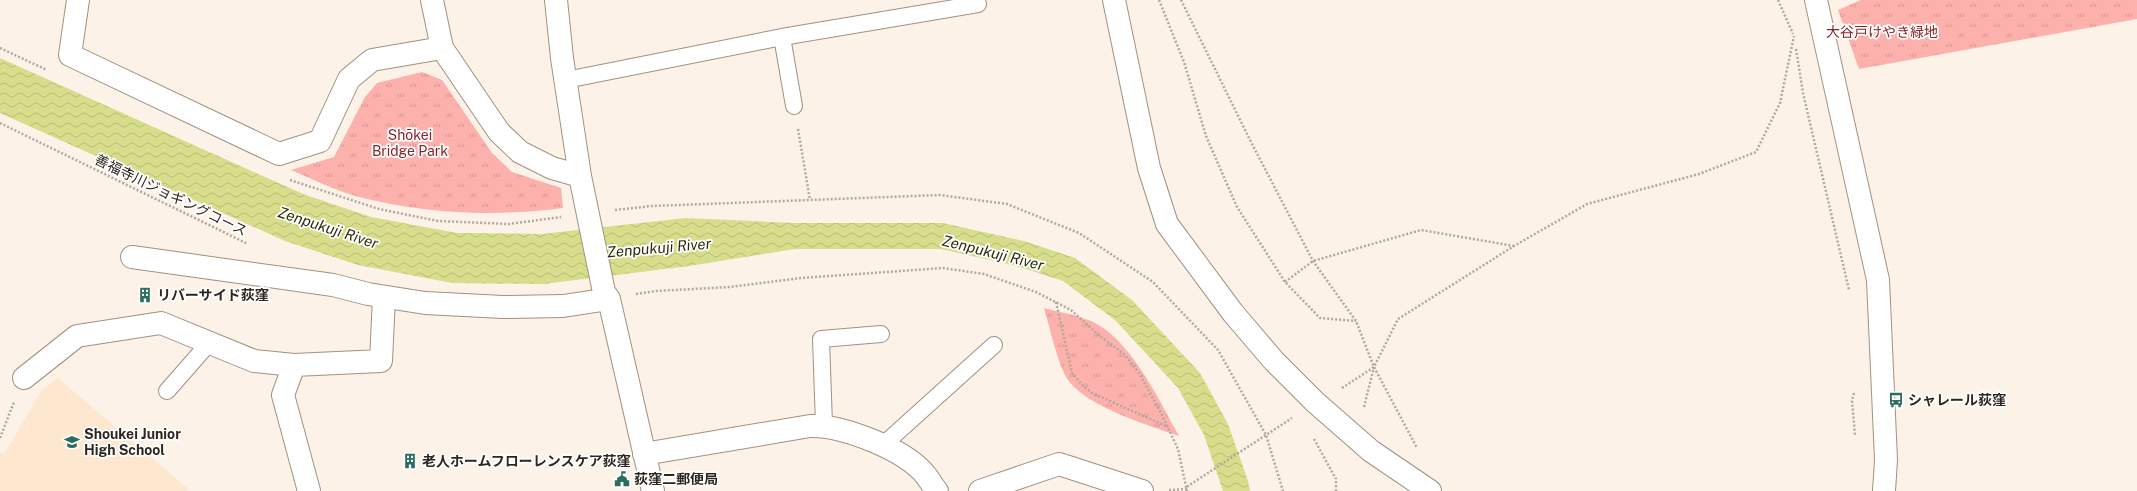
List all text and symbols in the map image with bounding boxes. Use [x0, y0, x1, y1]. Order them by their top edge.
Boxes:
park label: 大谷戸けやき緑地 [1826, 24, 1938, 40]
park label: Shōkei Bridge Park [372, 127, 448, 159]
street label: 善福寺川ジョギングコース [92, 151, 250, 239]
water label: Zenpukuji River [276, 203, 381, 252]
water label: Zenpukuji River [940, 232, 1046, 273]
water label: Zenpukuji River [606, 234, 712, 261]
building icon: リバーサイド荻窪 [136, 286, 154, 304]
place label: リバーサイド荻窪 [157, 287, 269, 303]
bus stop icon: シャレール荻窪 [1887, 391, 1905, 409]
place label: シャレール荻窪 [1908, 392, 2006, 408]
place label: Shoukei Junior High School [84, 426, 181, 458]
school or university icon: Shoukei Junior High School [63, 433, 81, 451]
building icon: 老人ホームフローレンスケア荻窪 [401, 452, 419, 470]
place label: 老人ホームフローレンスケア荻窪 [422, 453, 630, 469]
public building icon: 荻窪二郵便局 [613, 470, 631, 488]
place label: 荻窪二郵便局 [634, 471, 718, 487]

